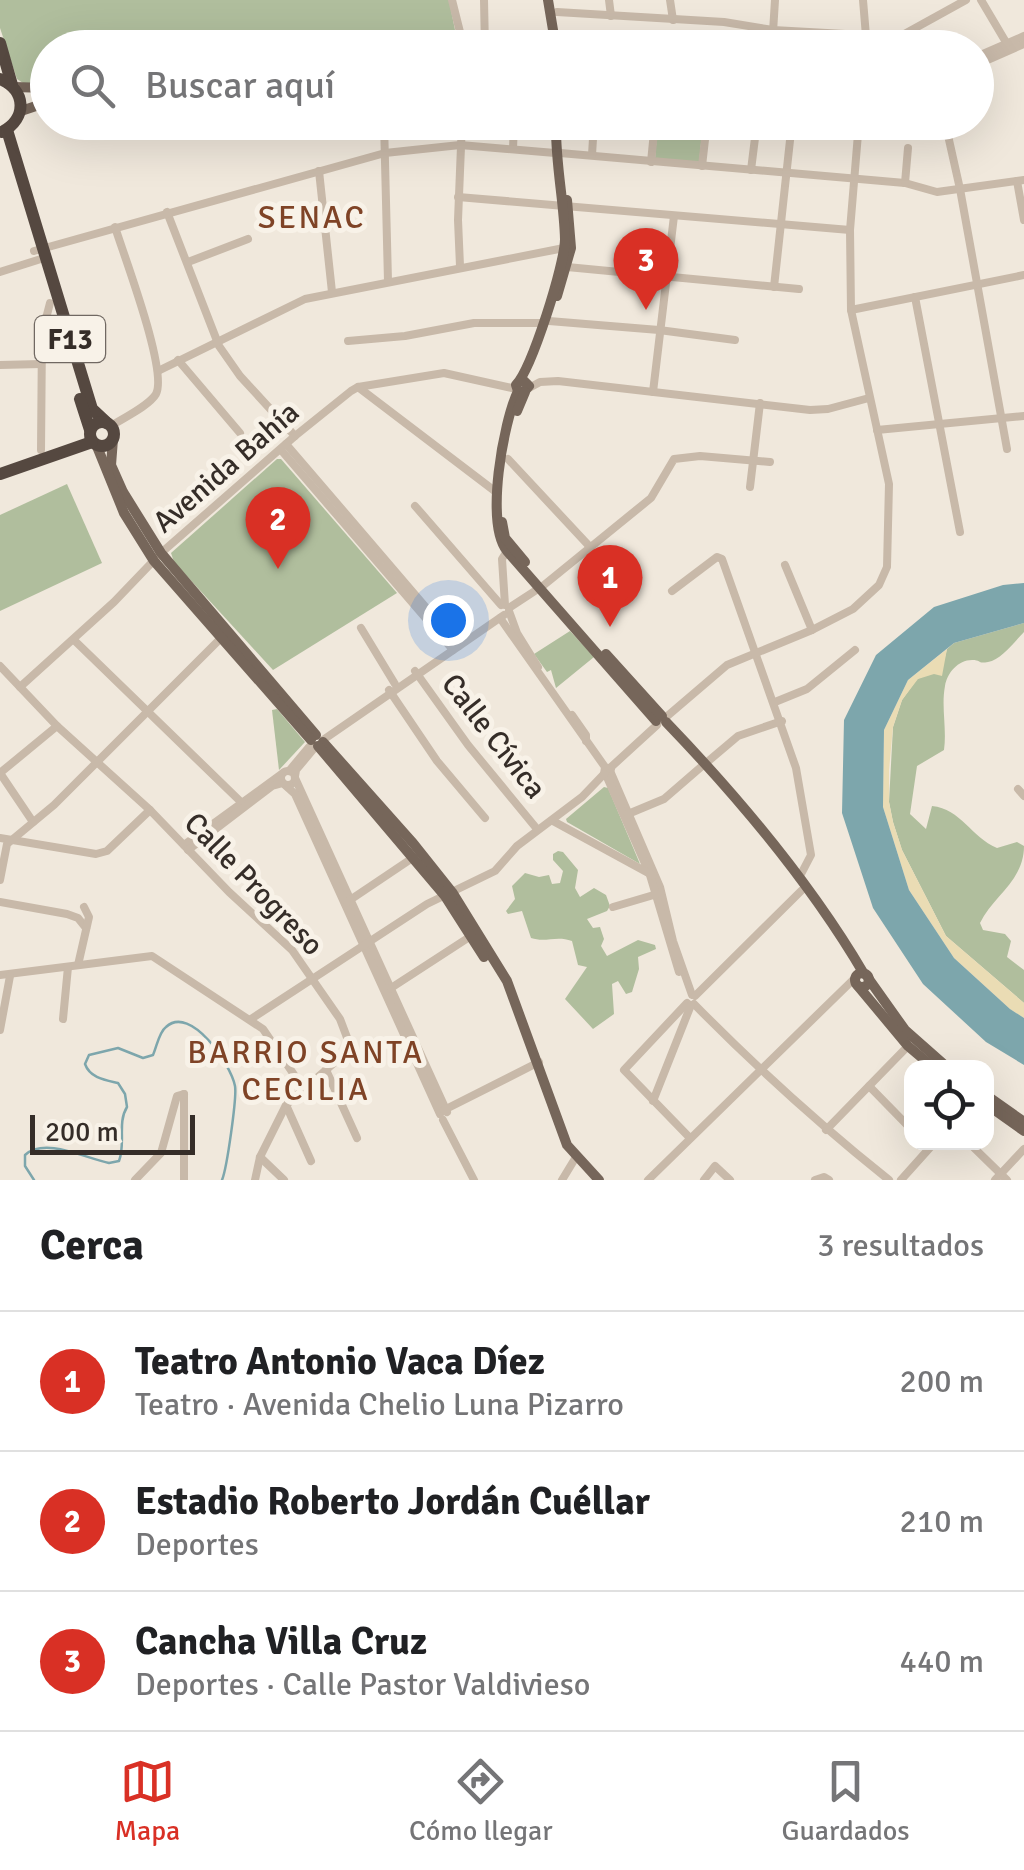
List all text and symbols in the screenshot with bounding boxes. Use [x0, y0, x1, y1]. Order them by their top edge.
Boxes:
search box [30, 30, 994, 140]
icon: search [65, 58, 120, 113]
text: Buscar aquí [145, 62, 335, 109]
district label: SENAC [258, 198, 366, 237]
pin: 3 [614, 228, 678, 310]
road number: F13 [35, 316, 105, 362]
street label: Avenida Bahía [146, 394, 307, 541]
pin: 2 [246, 486, 310, 569]
pin: 1 [578, 544, 642, 627]
your location [423, 595, 474, 646]
street label: Calle Cívica [433, 666, 554, 806]
street label: Calle Progreso [176, 805, 331, 964]
district label: BARRIO SANTA CECILIA [187, 1033, 425, 1109]
map controls [904, 1060, 994, 1150]
button: locate [904, 1060, 994, 1150]
scale bar [30, 1110, 195, 1154]
text: 200 m [45, 1115, 119, 1149]
text: Cerca [40, 1220, 144, 1271]
text: 3 resultados [817, 1226, 984, 1265]
text: Teatro Antonio Vaca Díez [135, 1338, 545, 1385]
text: 1 [64, 1362, 81, 1401]
text: 200 m [900, 1362, 984, 1401]
text: Teatro · Avenida Chelio Luna Pizarro [135, 1385, 624, 1424]
text: Estadio Roberto Jordán Cuéllar [135, 1478, 650, 1525]
text: 2 [64, 1502, 81, 1541]
text: 210 m [900, 1502, 984, 1541]
text: Deportes [135, 1525, 259, 1564]
text: Cancha Villa Cruz [135, 1618, 427, 1665]
text: 3 [64, 1642, 81, 1681]
text: 440 m [900, 1642, 984, 1681]
text: Deportes · Calle Pastor Valdivieso [135, 1665, 590, 1704]
tab: Mapa [114, 1754, 180, 1848]
tab: Cómo llegar [409, 1754, 553, 1848]
tab: Guardados [781, 1754, 910, 1848]

